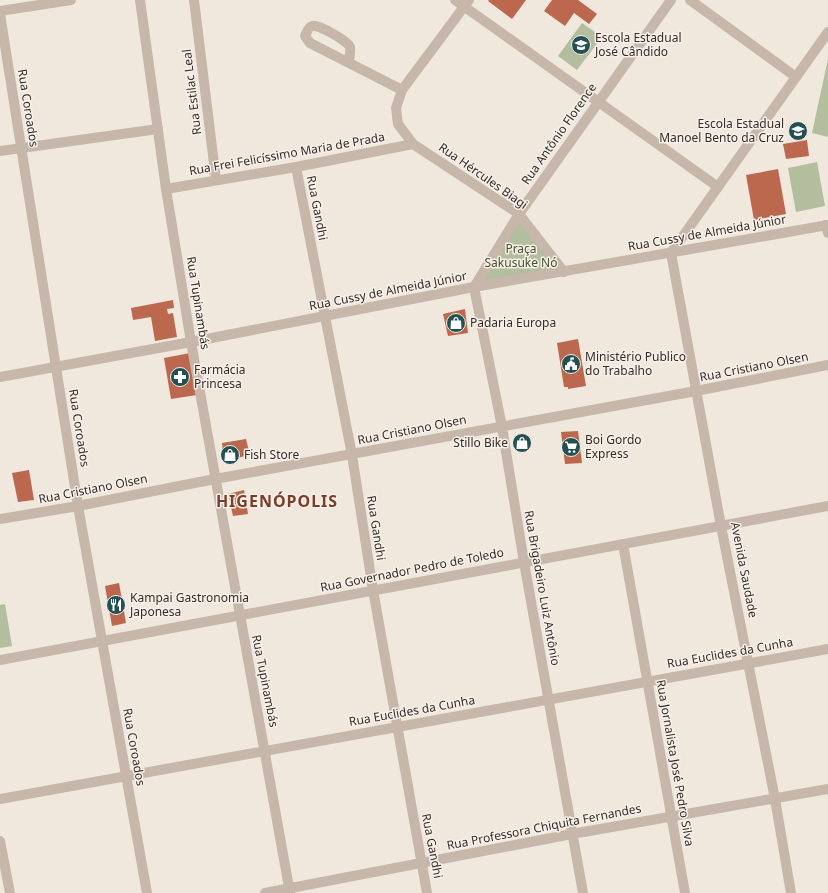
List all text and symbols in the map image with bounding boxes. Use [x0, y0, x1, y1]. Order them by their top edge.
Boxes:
place label: Escola Estadual José Cândido [594, 29, 682, 60]
school or university icon: Escola Estadual José Cândido [570, 34, 592, 56]
street label: Rua Estilac Leal [178, 48, 205, 136]
street label: Rua Coroados [14, 68, 43, 148]
street label: Rua Antônio Florence [517, 79, 600, 188]
place label: Escola Estadual Manoel Bento da Cruz [659, 115, 784, 146]
school or university icon: Escola Estadual Manoel Bento da Cruz [787, 120, 809, 142]
street label: Rua Frei Felicíssimo Maria de Prada [188, 128, 386, 179]
street label: Rua Hércules Biagi [435, 138, 531, 213]
street label: Rua Gandhi [303, 174, 332, 242]
street label: Rua Cussy de Almeida Júnior [627, 210, 787, 255]
park label: Praça Sakusuke Nó [485, 240, 558, 271]
street label: Rua Tupinambás [183, 255, 214, 351]
street label: Rua Cussy de Almeida Júnior [308, 267, 468, 314]
shop icon: Padaria Europa [445, 312, 467, 334]
place label: Padaria Europa [470, 314, 556, 331]
place label: Ministério Publico do Trabalho [585, 348, 686, 379]
street label: Rua Cristiano Olsen [698, 348, 810, 385]
public building icon: Ministério Publico do Trabalho [560, 353, 582, 375]
place label: Farmácia Princesa [194, 361, 245, 392]
pharmacy icon: Farmácia Princesa [169, 366, 191, 388]
street label: Rua Coroados [65, 388, 94, 468]
street label: Rua Cristiano Olsen [356, 411, 468, 448]
place label: Boi Gordo Express [585, 431, 642, 462]
shop icon: Stillo Bike [511, 432, 533, 454]
place label: Stillo Bike [453, 434, 508, 451]
supermarket icon: Boi Gordo Express [560, 436, 582, 458]
shop icon: Fish Store [219, 444, 241, 466]
place label: Fish Store [244, 446, 300, 463]
street label: Rua Cristiano Olsen [37, 470, 149, 507]
district label: HIGENÓPOLIS [216, 490, 338, 512]
street label: Rua Gandhi [363, 494, 390, 562]
street label: Rua Brigadeiro Luiz Antônio [520, 509, 564, 667]
street label: Avenida Saudade [727, 521, 762, 619]
street label: Rua Governador Pedro de Toledo [319, 543, 505, 596]
place label: Kampai Gastronomia Japonesa [129, 589, 249, 620]
restaurant icon: Kampai Gastronomia Japonesa [105, 594, 127, 616]
street label: Rua Tupinambás [248, 633, 283, 729]
street label: Rua Euclides da Cunha [666, 633, 794, 672]
street label: Rua Jornalista José Pedro Silva [652, 678, 699, 847]
street label: Rua Euclides da Cunha [348, 691, 476, 730]
street label: Rua Coroados [119, 707, 150, 787]
street label: Rua Professora Chiquita Fernandes [445, 799, 643, 854]
street label: Rua Gandhi [418, 812, 447, 880]

